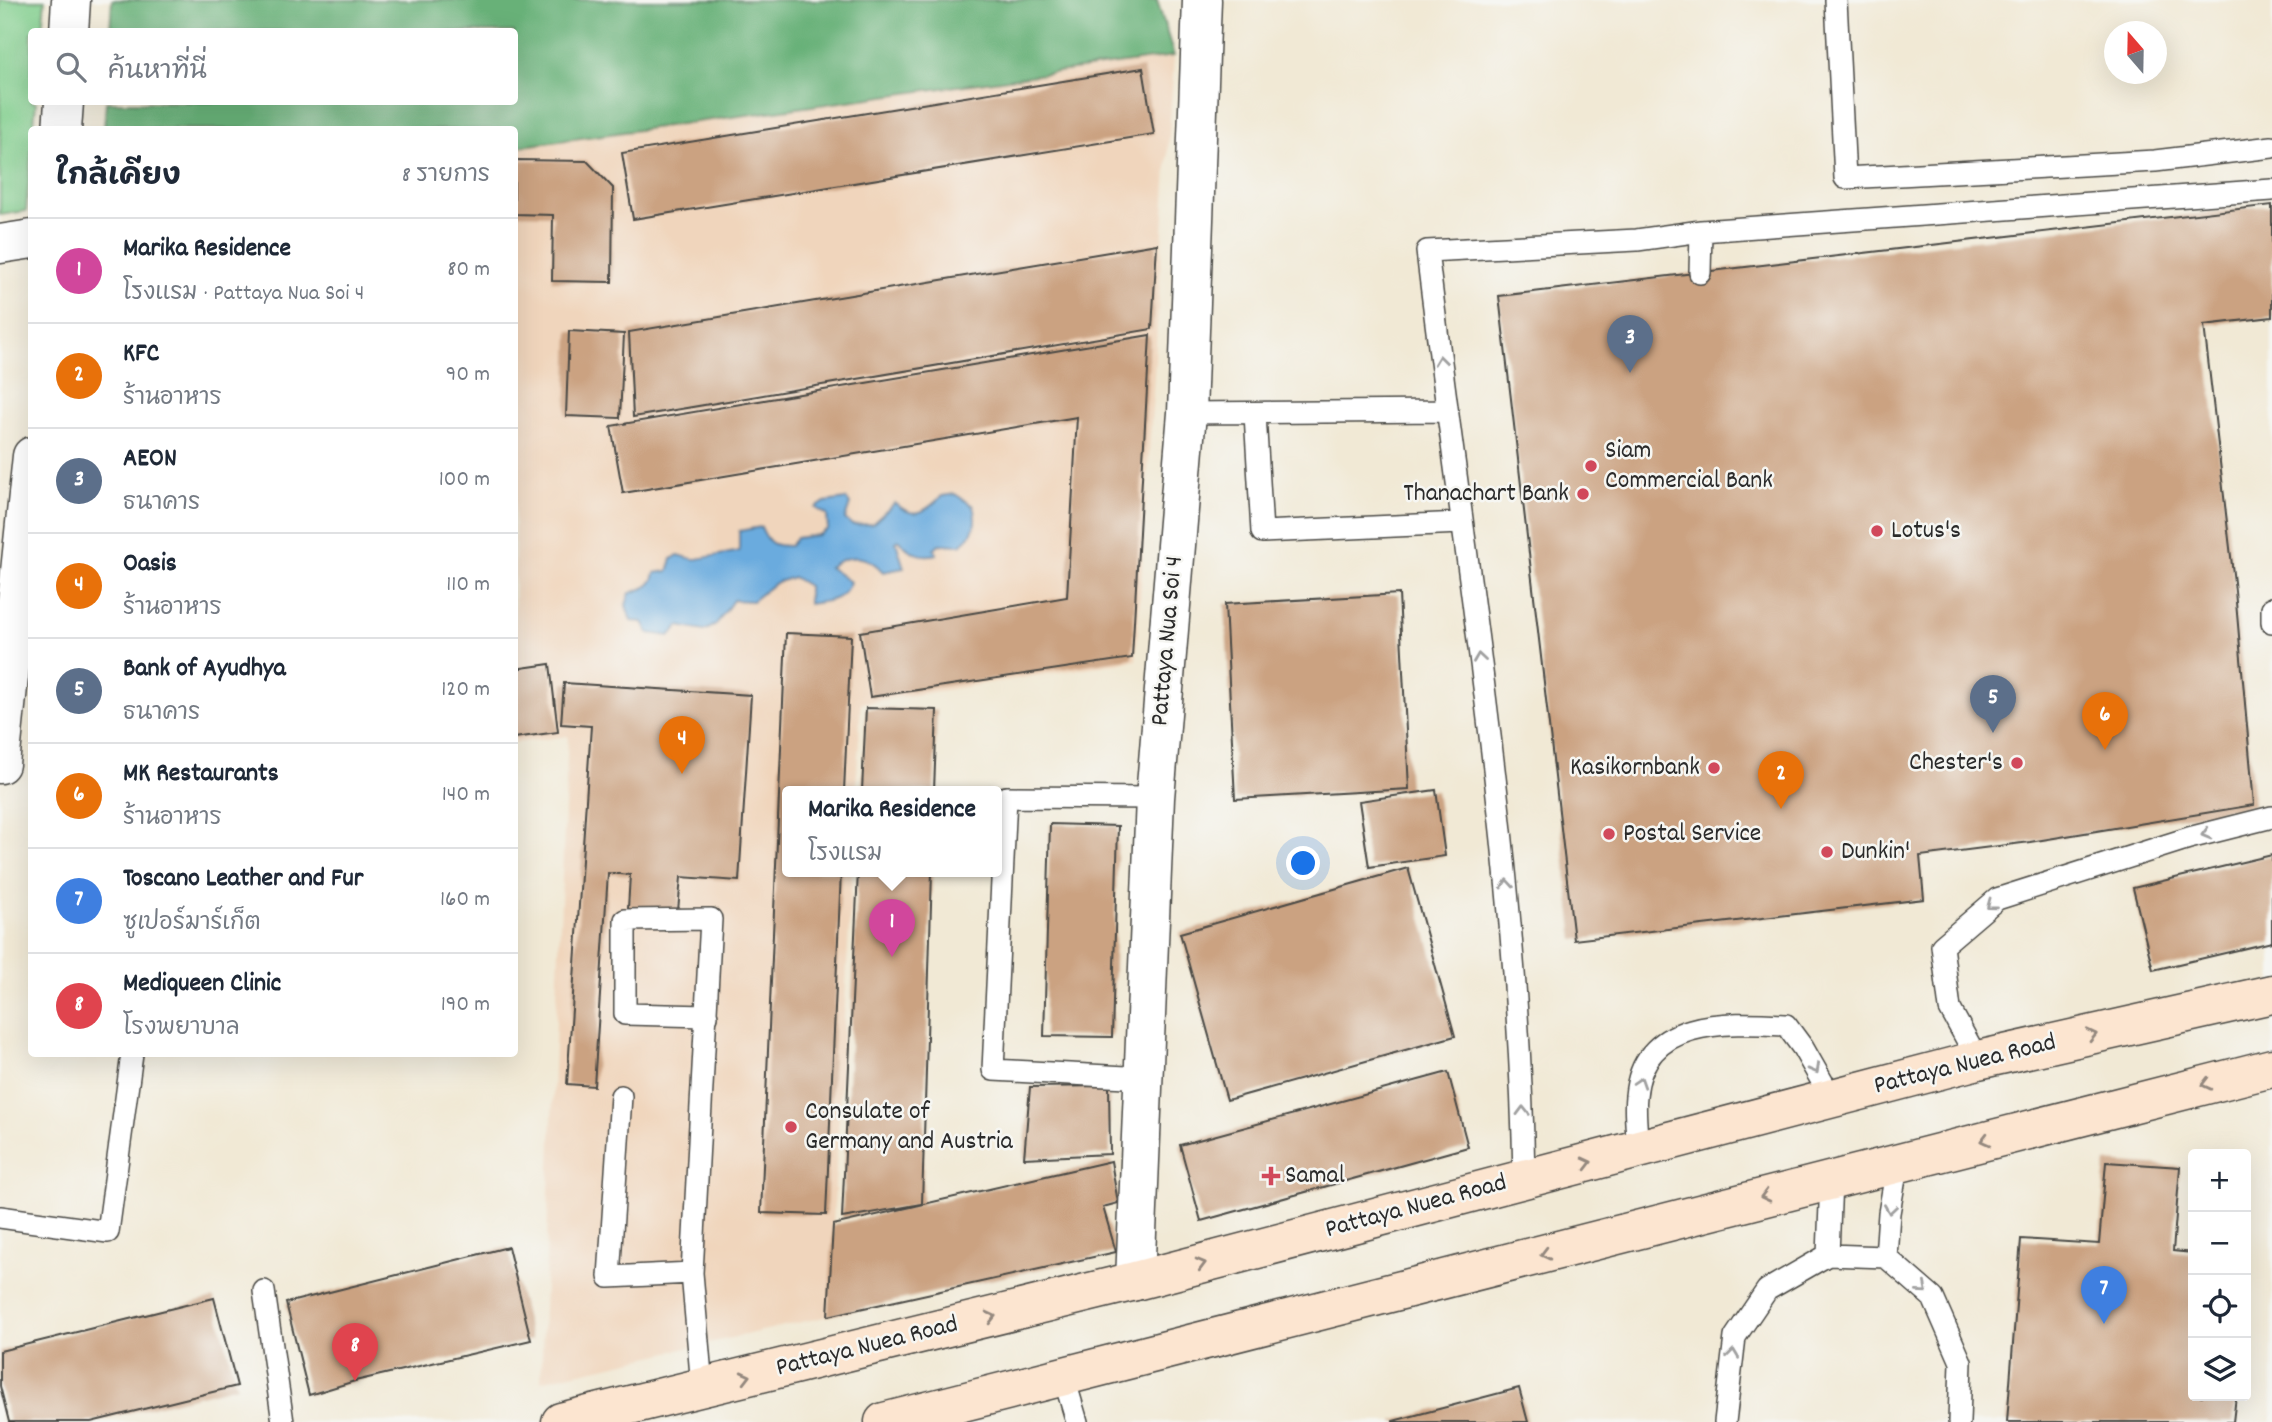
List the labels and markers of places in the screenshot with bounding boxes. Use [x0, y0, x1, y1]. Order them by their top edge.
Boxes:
pin: 3 [1607, 315, 1653, 373]
place label: Siam Commercial Bank [1605, 433, 1773, 500]
marker: Siam Commercial Bank [1583, 458, 1599, 474]
place label: Thanachart Bank [1403, 476, 1569, 513]
marker: Thanachart Bank [1575, 486, 1591, 502]
place label: Lotus's [1891, 513, 1961, 550]
marker: Lotus's [1869, 523, 1885, 539]
pin: 5 [1970, 675, 2016, 733]
pin: 6 [2082, 692, 2128, 750]
pin: 4 [659, 716, 705, 774]
place label: Chester's [1909, 745, 2003, 782]
place label: Kasikornbank [1570, 750, 1700, 787]
pin: 2 [1758, 751, 1804, 809]
marker: Chester's [2009, 755, 2025, 771]
marker: Kasikornbank [1706, 760, 1722, 776]
place label: Postal Service [1623, 816, 1761, 853]
marker: Postal Service [1601, 826, 1617, 842]
place label: Dunkin' [1841, 834, 1910, 871]
marker: Dunkin' [1819, 844, 1835, 860]
pin: 1 [869, 899, 915, 957]
place label: Consulate of Germany and Austria [805, 1094, 1013, 1161]
marker: Consulate of Germany and Austria [783, 1119, 799, 1135]
place label: Samal [1285, 1158, 1345, 1195]
marker: Samal [1263, 1168, 1279, 1184]
pin: 7 [2081, 1266, 2127, 1324]
pin: 8 [332, 1323, 378, 1381]

